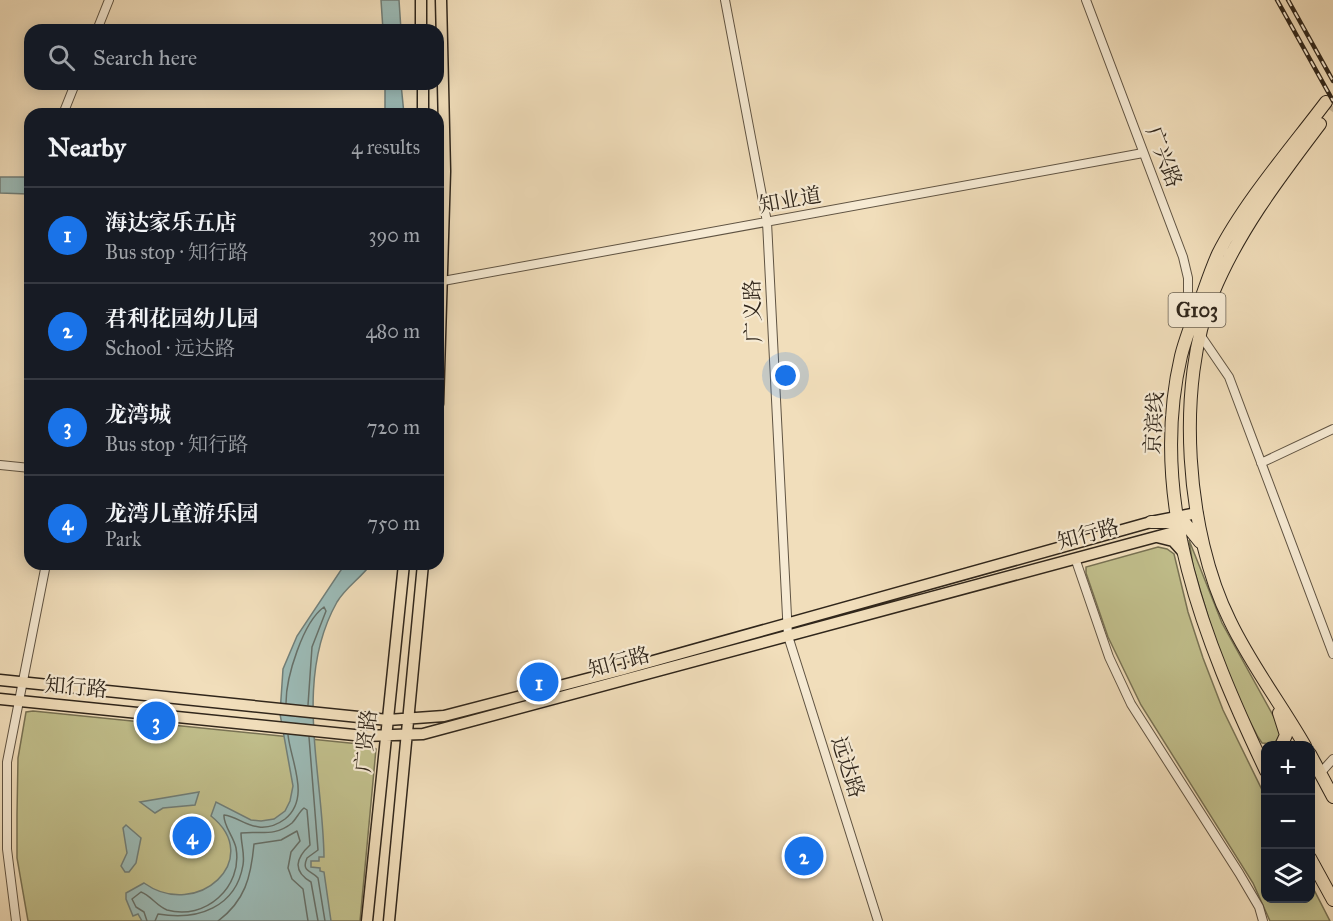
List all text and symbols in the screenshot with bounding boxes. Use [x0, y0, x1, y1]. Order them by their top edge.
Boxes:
search box [24, 24, 444, 90]
icon: search [45, 41, 78, 74]
text: Search here [93, 44, 197, 71]
street label: 广兴路 [1141, 123, 1187, 191]
text: Nearby [48, 131, 126, 163]
text: 4 results [351, 135, 420, 159]
street label: 知业道 [757, 182, 823, 218]
text: 海达家乐五店 [105, 209, 237, 236]
text: 1 [64, 223, 71, 247]
text: 390 m [369, 223, 420, 247]
text: Bus stop · 知行路 [105, 240, 248, 264]
street label: 广义路 [739, 279, 767, 343]
road number: G103 [1168, 293, 1226, 327]
text: 君利花园幼儿园 [105, 305, 259, 332]
text: 2 [63, 319, 72, 343]
text: 480 m [365, 319, 420, 343]
text: School · 远达路 [105, 336, 235, 360]
your location [771, 361, 800, 390]
street label: 京滨线 [1139, 391, 1169, 455]
text: 龙湾城 [105, 401, 171, 428]
text: 3 [64, 415, 72, 439]
text: 720 m [367, 415, 420, 439]
text: Bus stop · 知行路 [105, 432, 248, 456]
text: 龙湾儿童游乐园 [105, 500, 259, 527]
text: 4 [62, 511, 73, 535]
text: 750 m [367, 511, 420, 535]
street label: 知行路 [1054, 513, 1122, 555]
text: Park [105, 527, 141, 551]
street label: 知行路 [585, 641, 653, 683]
pin: 1 [520, 660, 558, 704]
street label: 知行路 [43, 671, 109, 703]
pin: 3 [136, 698, 176, 744]
street label: 广贤路 [350, 708, 382, 774]
street label: 远达路 [826, 733, 870, 801]
map controls [1261, 741, 1315, 903]
button: + [1261, 741, 1315, 795]
button: − [1261, 795, 1315, 849]
pin: 4 [172, 814, 212, 858]
pin: 2 [784, 834, 824, 878]
button: layers [1261, 849, 1315, 903]

